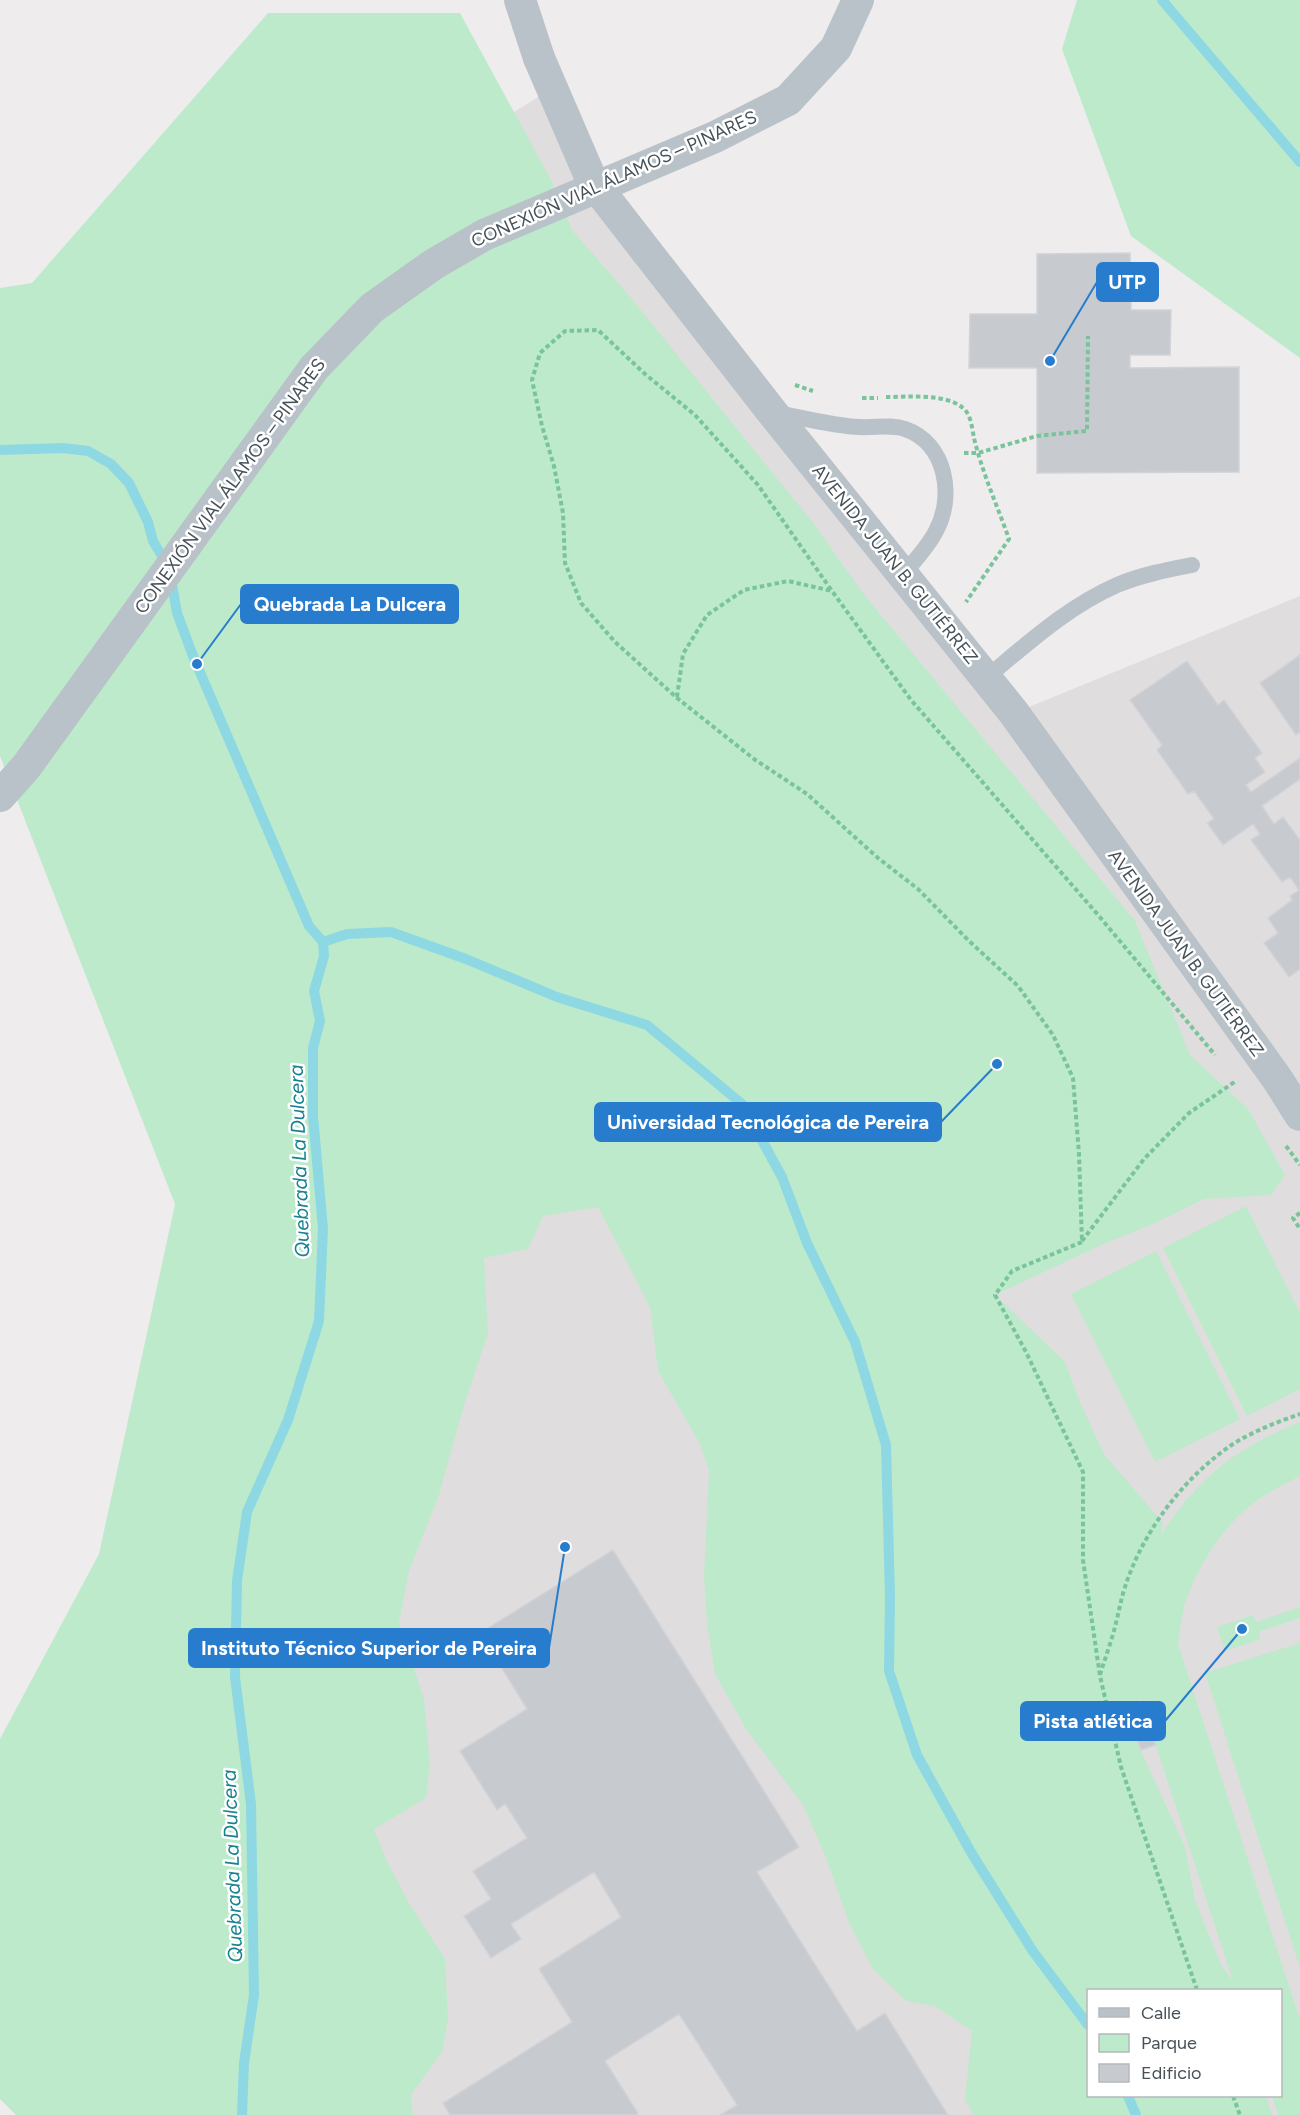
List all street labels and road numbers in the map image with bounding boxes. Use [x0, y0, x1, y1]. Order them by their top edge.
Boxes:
street label: CONEXIÓN VIAL ÁLAMOS – PINARES [468, 106, 760, 252]
street label: CONEXIÓN VIAL ÁLAMOS – PINARES [130, 354, 330, 618]
street label: AVENIDA JUAN B. GUTIÉRREZ [808, 460, 982, 668]
street label: AVENIDA JUAN B. GUTIÉRREZ [1103, 845, 1269, 1061]

